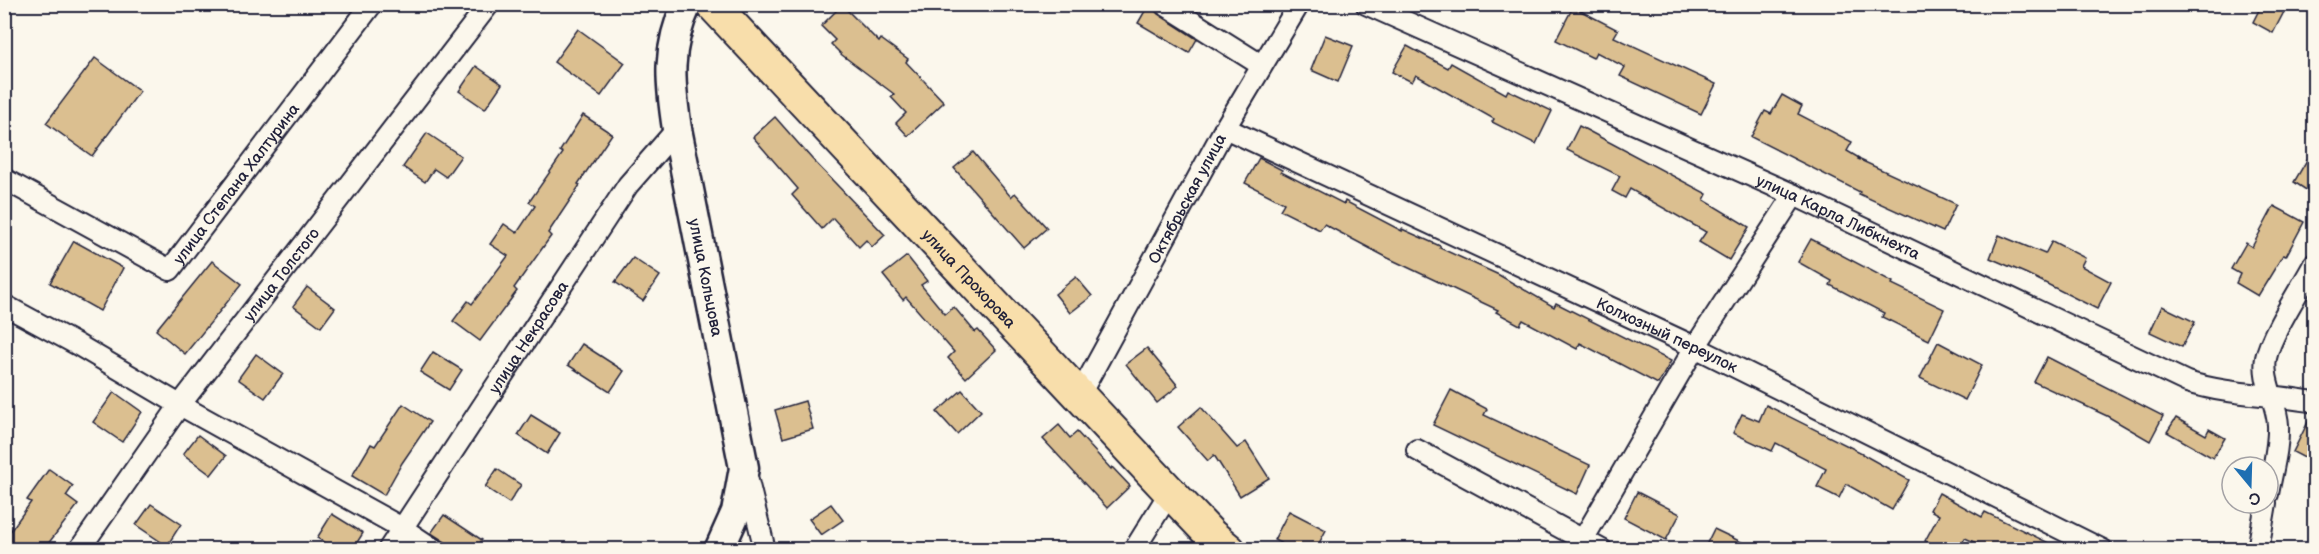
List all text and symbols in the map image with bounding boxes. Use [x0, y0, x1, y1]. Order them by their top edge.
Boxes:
street label: улица Степана Халтурина [170, 100, 304, 269]
street label: Октябрьская улица [1145, 130, 1231, 267]
street label: улица Карла Либкнехта [1753, 171, 1923, 265]
street label: улица Кольцова [684, 217, 726, 339]
street label: улица Толстого [240, 225, 324, 325]
street label: улица Прохорова [917, 226, 1019, 333]
street label: улица Некрасова [486, 278, 573, 398]
street label: Колхозный переулок [1593, 294, 1741, 378]
north arrow [2220, 455, 2280, 515]
text: С [2246, 487, 2263, 509]

